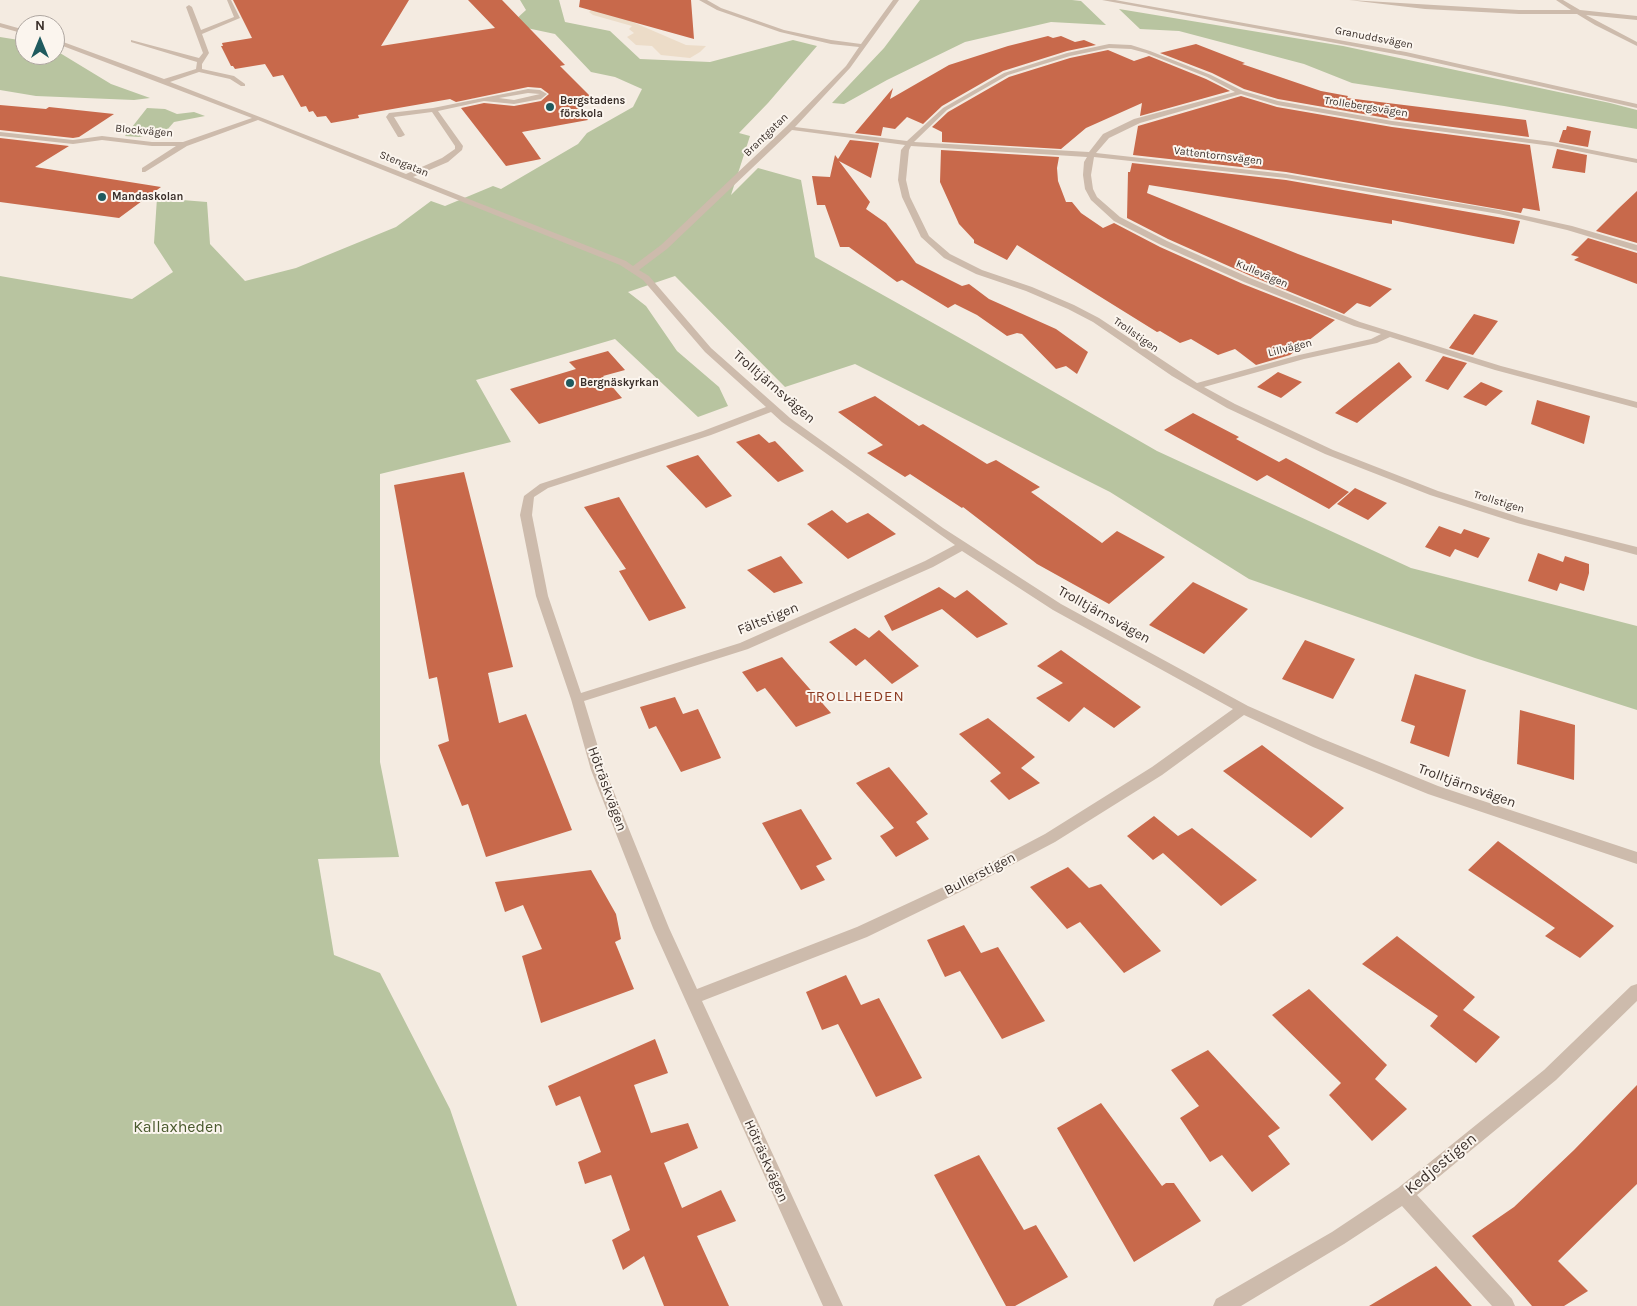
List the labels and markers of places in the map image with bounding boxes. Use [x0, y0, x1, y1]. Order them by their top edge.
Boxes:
place label: Bergstadens förskola [560, 94, 625, 120]
marker: Bergstadens förskola [544, 101, 556, 113]
place label: Mandaskolan [112, 190, 183, 204]
marker: Mandaskolan [96, 191, 108, 203]
place label: Bergnäskyrkan [580, 376, 659, 390]
marker: Bergnäskyrkan [564, 377, 576, 389]

